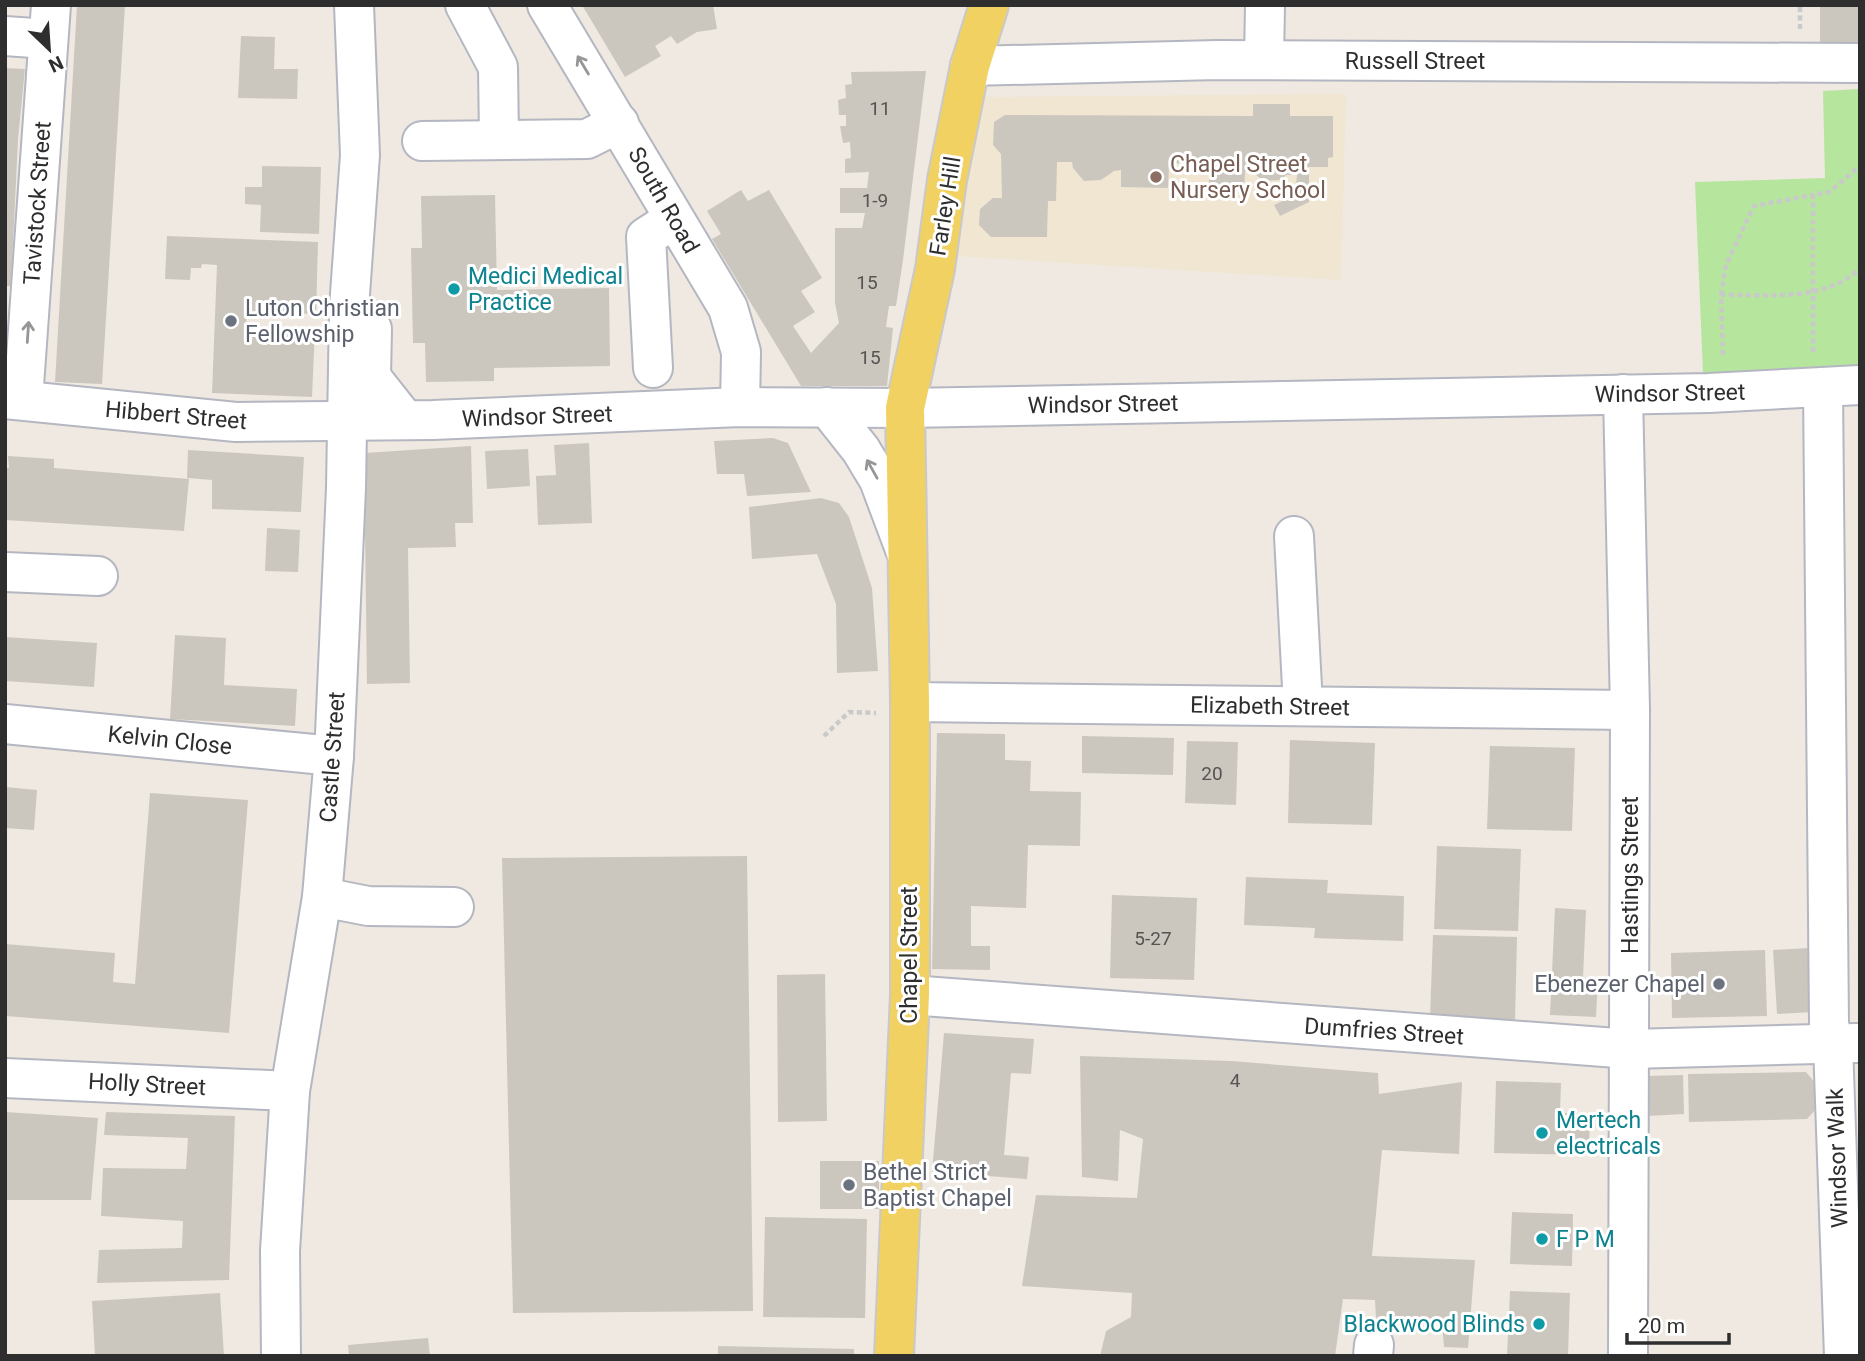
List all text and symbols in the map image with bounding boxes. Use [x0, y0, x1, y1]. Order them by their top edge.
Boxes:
north arrow [14, 14, 84, 84]
street label: Russell Street [1345, 48, 1485, 75]
text: N [45, 51, 67, 77]
one-way arrow [576, 56, 591, 75]
house number: 11 [869, 97, 891, 120]
street label: Tavistock Street [18, 120, 57, 286]
street label: South Road [622, 142, 705, 258]
place label: Chapel Street Nursery School [1170, 151, 1326, 204]
street label: Farley Hill [924, 155, 967, 258]
marker: Chapel Street Nursery School [1148, 169, 1164, 185]
house number: 1-9 [862, 189, 888, 212]
place label: Medici Medical Practice [468, 263, 623, 316]
house number: 15 [856, 271, 878, 294]
marker: Medici Medical Practice [446, 281, 462, 297]
place label: Luton Christian Fellowship [245, 295, 400, 348]
marker: Luton Christian Fellowship [223, 313, 239, 329]
one-way arrow [22, 321, 35, 344]
house number: 15 [859, 346, 881, 369]
street label: Windsor Street [1594, 379, 1746, 408]
street label: Windsor Street [1027, 390, 1179, 419]
street label: Hibbert Street [104, 396, 248, 435]
street label: Windsor Street [461, 400, 613, 433]
one-way arrow [865, 459, 879, 479]
street label: Castle Street [314, 691, 351, 823]
street label: Elizabeth Street [1190, 692, 1350, 721]
street label: Kelvin Close [106, 721, 233, 760]
house number: 20 [1201, 762, 1223, 785]
street label: Hastings Street [1617, 796, 1644, 954]
street label: Chapel Street [896, 886, 923, 1024]
house number: 5-27 [1134, 927, 1172, 950]
place label: Ebenezer Chapel [1534, 971, 1705, 998]
marker: Ebenezer Chapel [1711, 976, 1727, 992]
street label: Dumfries Street [1303, 1012, 1465, 1051]
street label: Holly Street [87, 1068, 207, 1101]
house number: 4 [1230, 1069, 1241, 1092]
street label: Windsor Walk [1822, 1087, 1853, 1228]
place label: Mertech electricals [1556, 1107, 1661, 1160]
marker: Mertech electricals [1534, 1125, 1550, 1141]
place label: Bethel Strict Baptist Chapel [863, 1159, 1012, 1212]
marker: Bethel Strict Baptist Chapel [841, 1177, 857, 1193]
place label: F P M [1556, 1226, 1615, 1253]
marker: F P M [1534, 1231, 1550, 1247]
scale bar [1627, 1302, 1728, 1346]
place label: Blackwood Blinds [1344, 1311, 1525, 1338]
text: 20 m [1638, 1314, 1685, 1338]
marker: Blackwood Blinds [1531, 1316, 1547, 1332]

